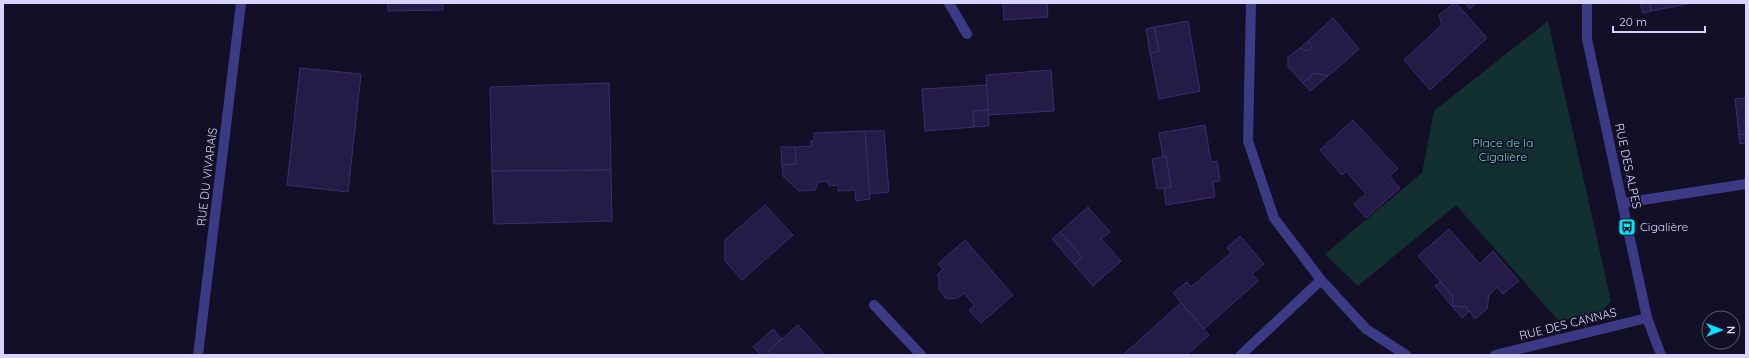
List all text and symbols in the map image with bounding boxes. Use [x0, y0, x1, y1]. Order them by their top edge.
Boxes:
scale bar [1613, 8, 1705, 34]
text: 20 m [1619, 14, 1647, 29]
street label: RUE DES ALPES [1612, 122, 1645, 210]
street label: RUE DU VIVARAIS [193, 127, 220, 227]
park label: Place de la Cigalière [1473, 135, 1533, 164]
bus stop icon: Cigalière [1617, 217, 1637, 237]
place label: Cigalière [1640, 219, 1689, 234]
street label: RUE DES CANNAS [1518, 304, 1618, 343]
north arrow [1701, 310, 1741, 350]
text: N [1724, 326, 1738, 334]

